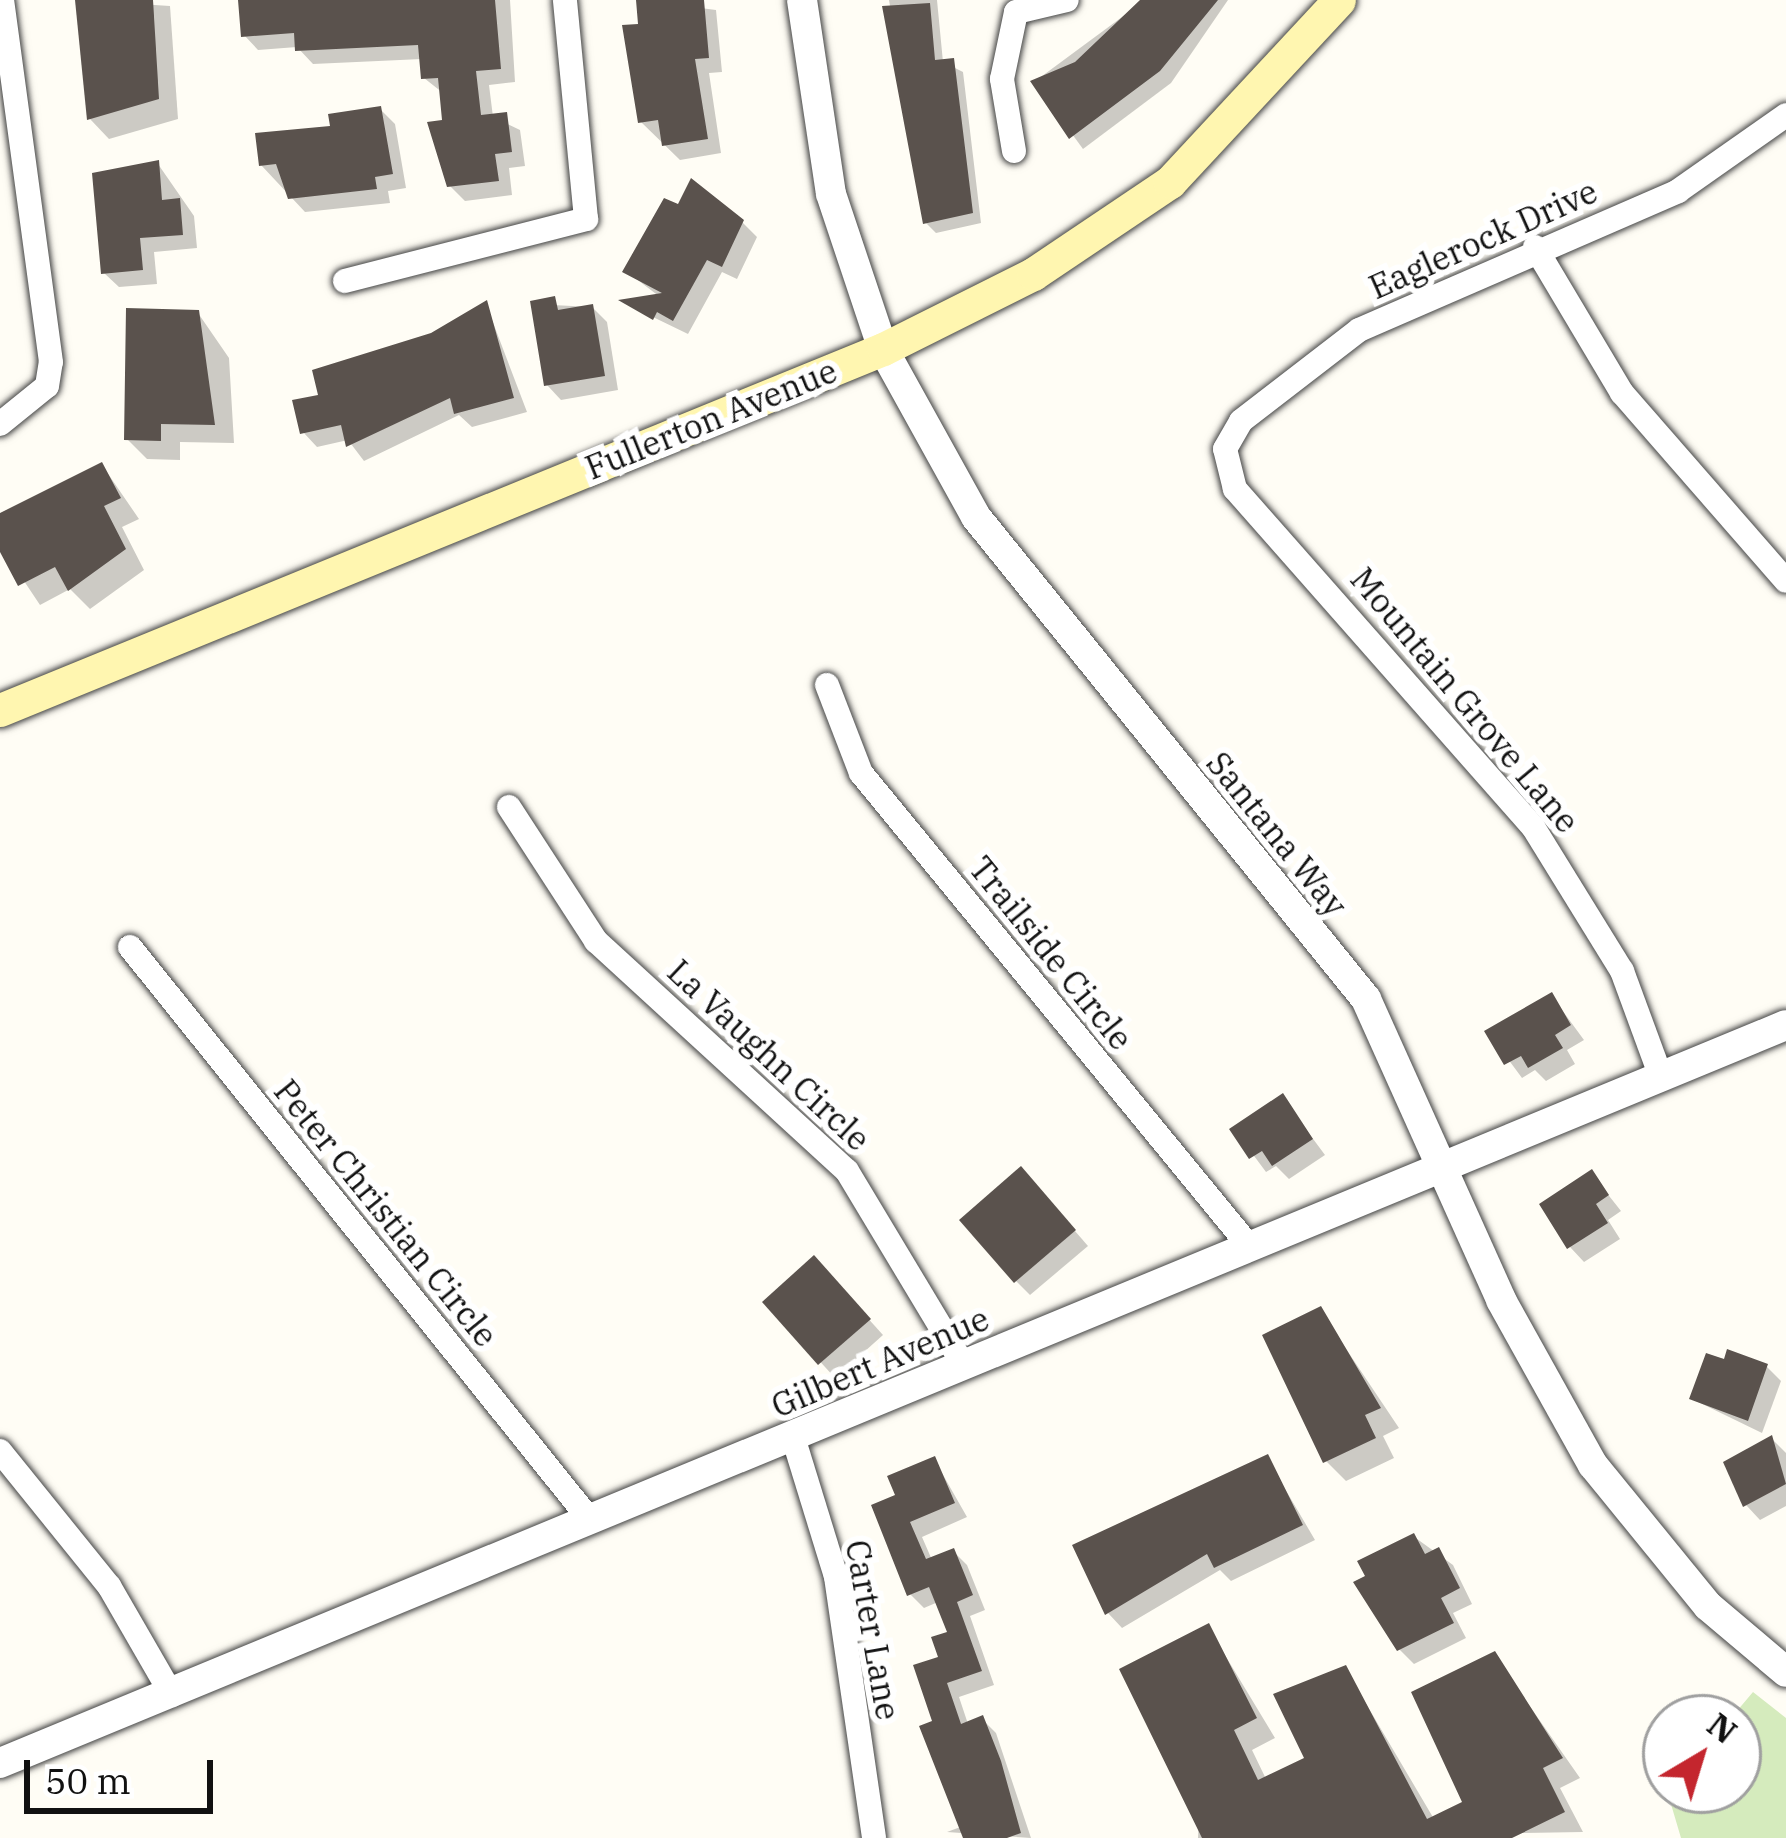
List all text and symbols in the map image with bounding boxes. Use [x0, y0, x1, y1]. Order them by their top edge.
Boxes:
street label: Eaglerock Drive [1363, 171, 1603, 307]
street label: Fullerton Avenue [579, 351, 843, 487]
street label: Mountain Grove Lane [1343, 560, 1587, 840]
street label: Santana Way [1199, 744, 1355, 924]
street label: Trailside Circle [961, 848, 1141, 1058]
street label: La Vaughn Circle [660, 951, 878, 1159]
street label: Peter Christian Circle [266, 1072, 506, 1354]
street label: Gilbert Avenue [765, 1298, 995, 1426]
street label: Carter Lane [838, 1537, 908, 1723]
north arrow [1642, 1694, 1762, 1814]
text: N [1699, 1703, 1746, 1753]
scale bar [30, 1736, 219, 1810]
text: 50 m [45, 1757, 131, 1804]

